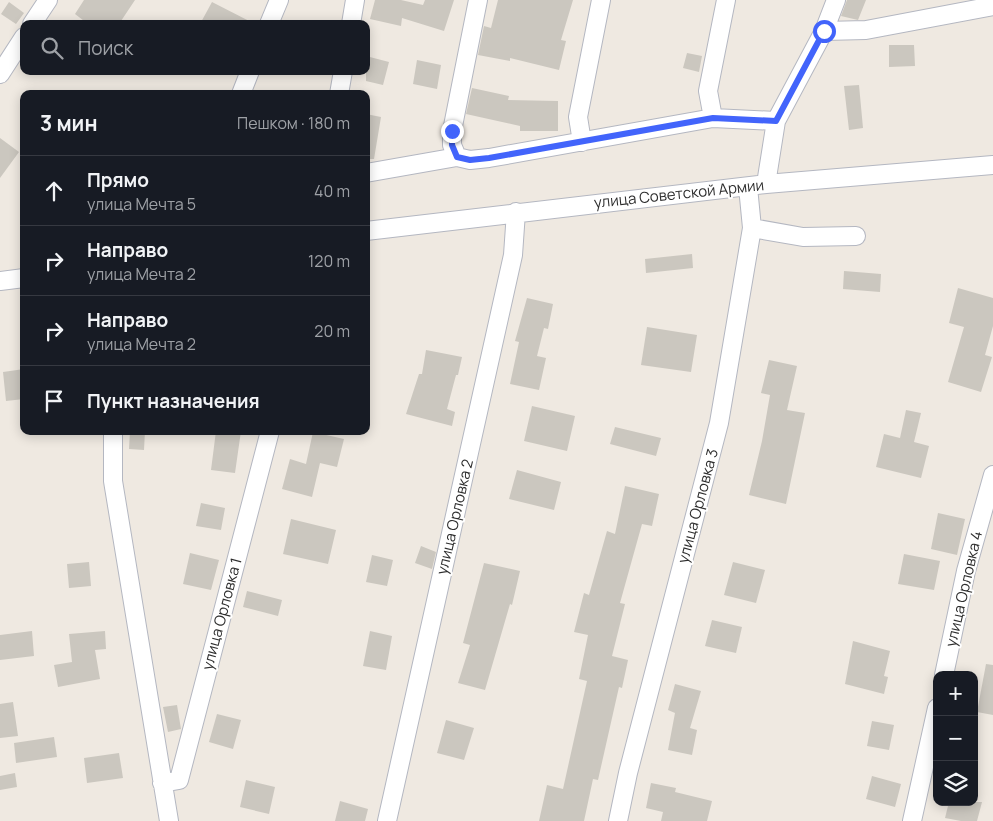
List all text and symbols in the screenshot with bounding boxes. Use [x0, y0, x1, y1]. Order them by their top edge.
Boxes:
search box [20, 20, 370, 75]
route start [813, 20, 836, 43]
icon: search [38, 34, 66, 62]
text: Поиск [78, 35, 133, 61]
text: 3 мин [40, 109, 97, 137]
text: Пешком · 180 m [237, 112, 350, 134]
route end [441, 120, 464, 143]
text: Прямо [87, 167, 149, 193]
street label: улица Советской Армии [593, 174, 765, 213]
icon: ahead [40, 177, 68, 205]
text: 40 m [314, 180, 350, 202]
text: улица Мечта 5 [87, 193, 196, 215]
text: Направо [87, 237, 168, 263]
icon: right [40, 247, 68, 275]
text: 120 m [308, 250, 350, 272]
text: улица Мечта 2 [87, 263, 196, 285]
text: Направо [87, 307, 168, 333]
icon: right [40, 317, 68, 345]
text: 20 m [314, 320, 350, 342]
text: улица Мечта 2 [87, 333, 196, 355]
icon: arrive [40, 387, 68, 415]
text: Пункт назначения [87, 388, 260, 414]
street label: улица Орловка 3 [672, 446, 723, 565]
street label: улица Орловка 2 [431, 457, 478, 577]
street label: улица Орловка 4 [940, 529, 987, 649]
street label: улица Орловка 1 [196, 555, 247, 672]
map controls [933, 671, 978, 806]
button: + [933, 671, 978, 716]
button: − [933, 716, 978, 761]
button: layers [933, 761, 978, 806]

